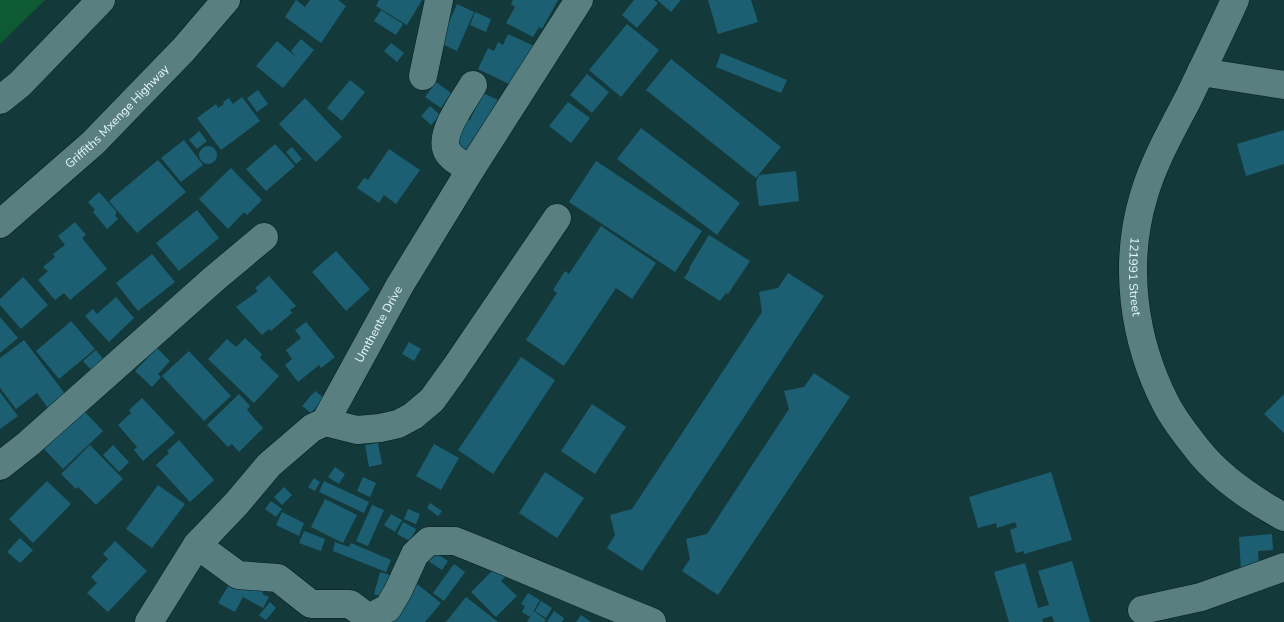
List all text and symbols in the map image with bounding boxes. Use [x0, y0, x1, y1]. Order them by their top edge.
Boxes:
street label: Griffiths Mxenge Highway [62, 61, 173, 172]
street label: 121991 Street [1125, 236, 1145, 318]
street label: Umthente Drive [351, 283, 406, 365]

